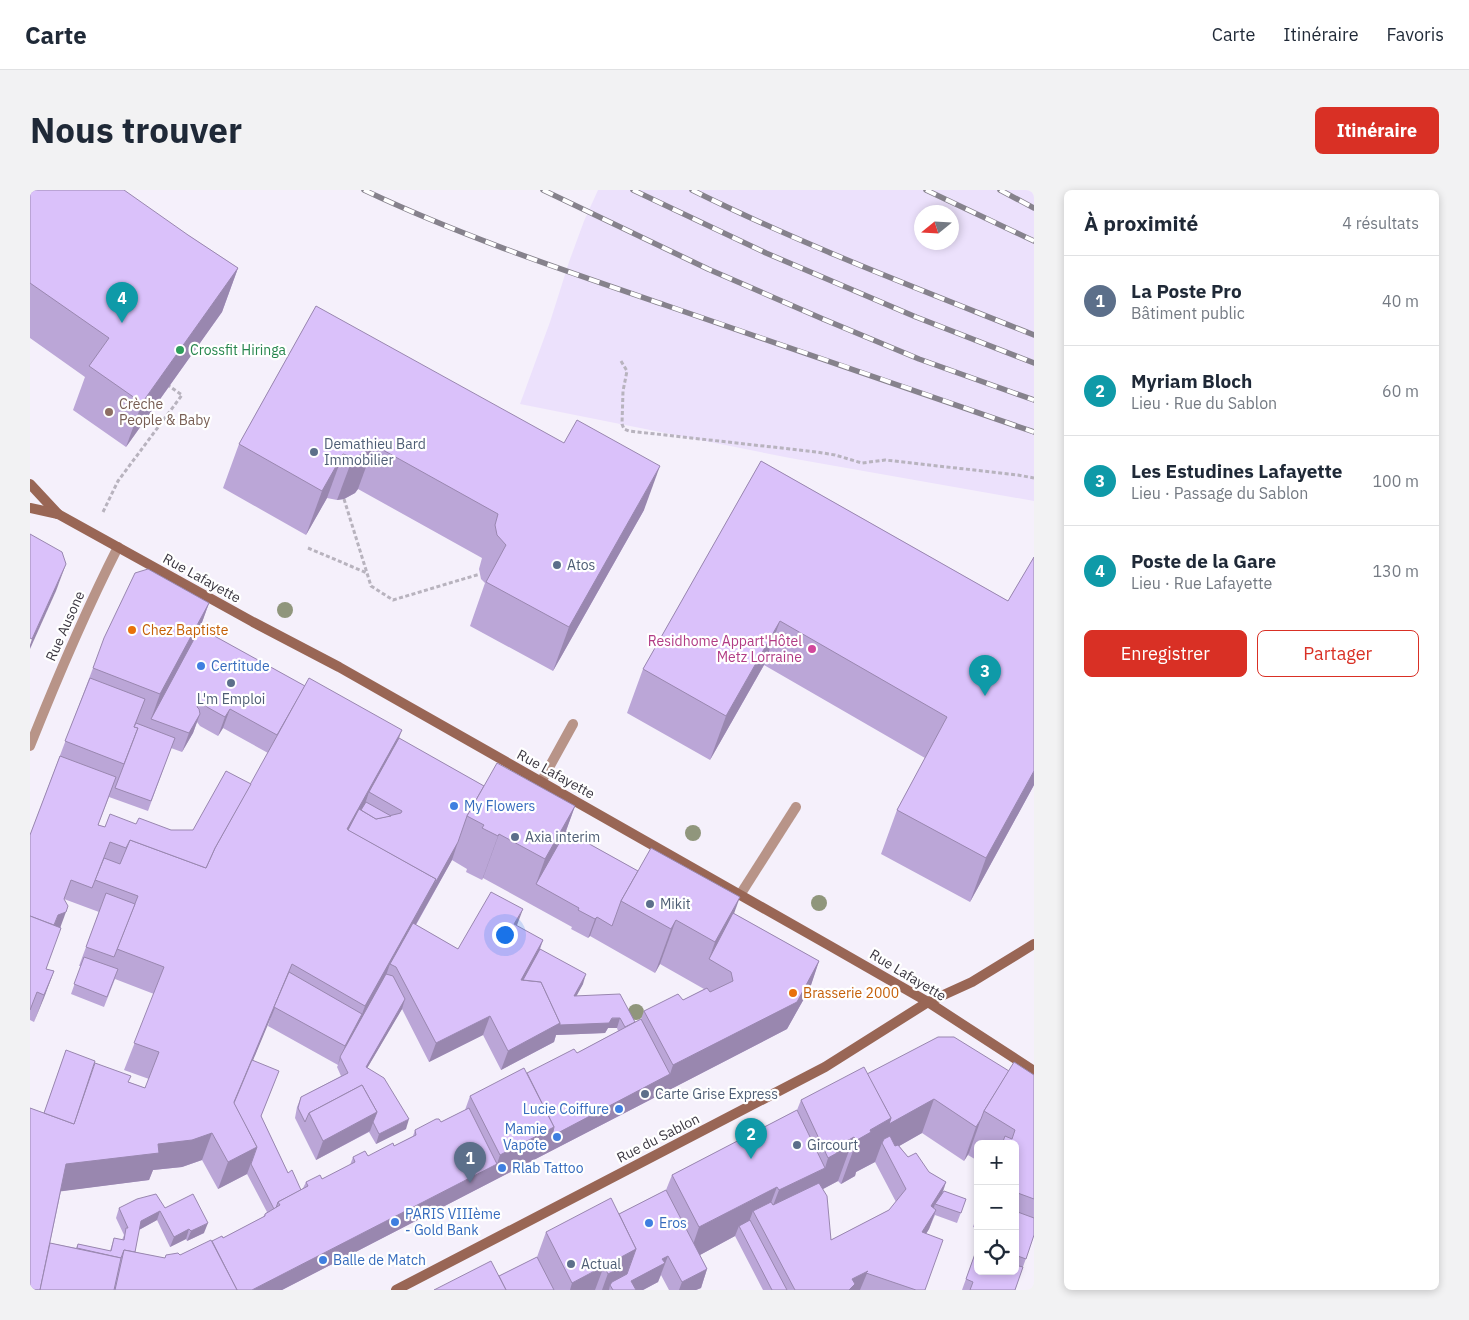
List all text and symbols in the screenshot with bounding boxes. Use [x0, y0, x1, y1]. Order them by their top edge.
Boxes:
text: Carte [25, 19, 87, 51]
text: Carte [1212, 23, 1255, 46]
text: Itinéraire [1283, 23, 1359, 46]
text: Favoris [1387, 23, 1444, 46]
text: Nous trouver [30, 107, 242, 153]
button: Itinéraire [1315, 107, 1439, 154]
north arrow [914, 205, 959, 250]
text: À proximité [1084, 209, 1198, 237]
text: 4 résultats [1342, 213, 1419, 233]
text: La Poste Pro [1131, 279, 1242, 303]
pin: 4 [106, 282, 138, 323]
text: 1 [1095, 291, 1105, 311]
text: 40 m [1382, 291, 1419, 311]
text: Bâtiment public [1131, 303, 1245, 323]
place label: Crossfit Hiringa [190, 341, 287, 359]
marker: Crossfit Hiringa [174, 344, 186, 356]
text: Myriam Bloch [1131, 369, 1252, 393]
text: 2 [1095, 381, 1105, 401]
text: 60 m [1382, 381, 1419, 401]
text: Lieu · Rue du Sablon [1131, 393, 1277, 413]
place label: Crèche People & Baby [119, 395, 210, 429]
marker: Crèche People & Baby [103, 406, 115, 418]
place label: Demathieu Bard Immobilier [324, 435, 426, 469]
marker: Demathieu Bard Immobilier [308, 446, 320, 458]
text: Les Estudines Lafayette [1131, 459, 1342, 483]
text: 3 [1095, 471, 1105, 491]
text: 100 m [1372, 471, 1419, 491]
text: Lieu · Passage du Sablon [1131, 483, 1308, 503]
street label: Rue Lafayette [160, 549, 244, 607]
text: Poste de la Gare [1131, 549, 1276, 573]
place label: Atos [567, 556, 596, 574]
marker: Atos [551, 559, 563, 571]
text: 4 [1095, 561, 1105, 581]
text: 130 m [1372, 561, 1419, 581]
text: Lieu · Rue Lafayette [1131, 573, 1272, 593]
street label: Rue Ausone [42, 588, 89, 664]
place label: Chez Baptiste [142, 621, 229, 639]
marker: Chez Baptiste [126, 624, 138, 636]
button: Enregistrer [1084, 630, 1247, 677]
button: Partager [1257, 630, 1419, 677]
place label: Residhome Appart'Hôtel Metz Lorraine [648, 632, 802, 666]
marker: Residhome Appart'Hôtel Metz Lorraine [806, 643, 818, 655]
pin: 3 [969, 655, 1001, 696]
place label: Certitude [211, 657, 270, 675]
marker: Certitude [195, 660, 207, 672]
marker: L'm Emploi [225, 677, 237, 689]
place label: L'm Emploi [197, 690, 265, 708]
street label: Rue Lafayette [514, 745, 598, 803]
place label: My Flowers [464, 797, 536, 815]
marker: My Flowers [448, 800, 460, 812]
place label: Axia interim [525, 828, 600, 846]
marker: Axia interim [509, 831, 521, 843]
place label: Mikit [660, 895, 691, 913]
marker: Mikit [644, 898, 656, 910]
your location [492, 922, 518, 948]
street label: Rue Lafayette [866, 945, 950, 1005]
place label: Brasserie 2000 [803, 984, 899, 1002]
marker: Brasserie 2000 [787, 987, 799, 999]
place label: Carte Grise Express [655, 1085, 778, 1103]
marker: Carte Grise Express [639, 1088, 651, 1100]
place label: Lucie Coiffure [523, 1100, 609, 1118]
marker: Lucie Coiffure [613, 1103, 625, 1115]
street label: Rue du Sablon [614, 1109, 702, 1167]
pin: 2 [735, 1118, 767, 1159]
place label: Mamie Vapote [503, 1120, 547, 1154]
marker: Mamie Vapote [551, 1131, 563, 1143]
place label: Gircourt [807, 1136, 858, 1154]
marker: Gircourt [791, 1139, 803, 1151]
map controls [974, 1140, 1019, 1275]
button: + [974, 1140, 1019, 1185]
pin: 1 [454, 1142, 486, 1183]
place label: Rlab Tattoo [512, 1159, 584, 1177]
marker: Rlab Tattoo [496, 1162, 508, 1174]
button: − [974, 1185, 1019, 1230]
place label: PARIS VIIIème - Gold Bank [405, 1205, 501, 1239]
place label: Eros [659, 1214, 687, 1232]
marker: PARIS VIIIème - Gold Bank [389, 1216, 401, 1228]
marker: Eros [643, 1217, 655, 1229]
button: locate [974, 1230, 1019, 1275]
place label: Balle de Match [333, 1251, 426, 1269]
marker: Balle de Match [317, 1254, 329, 1266]
place label: Actual [581, 1255, 621, 1273]
marker: Actual [565, 1258, 577, 1270]

